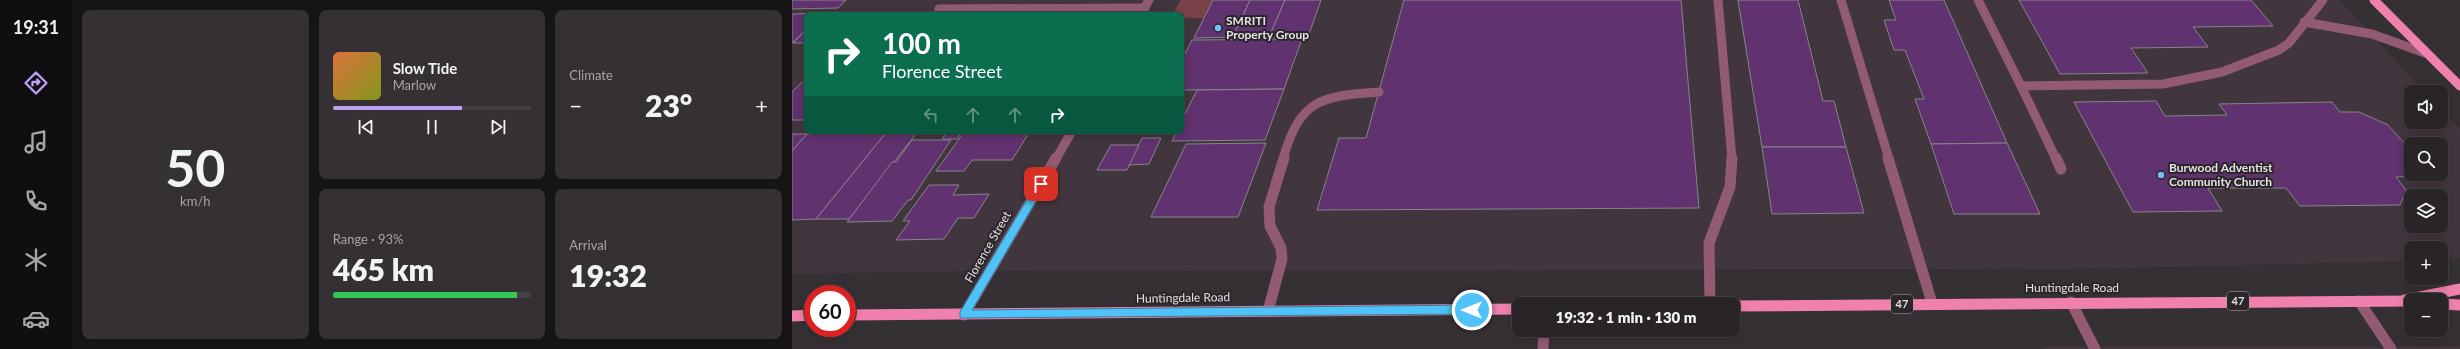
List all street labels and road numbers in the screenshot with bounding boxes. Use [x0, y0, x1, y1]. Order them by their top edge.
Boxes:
street label: Florence Street [961, 208, 1014, 285]
street label: Huntingdale Road [2025, 280, 2119, 295]
street label: Huntingdale Road [1136, 289, 1230, 306]
road number: 47 [2227, 292, 2249, 310]
road number: 47 [1891, 295, 1913, 313]

